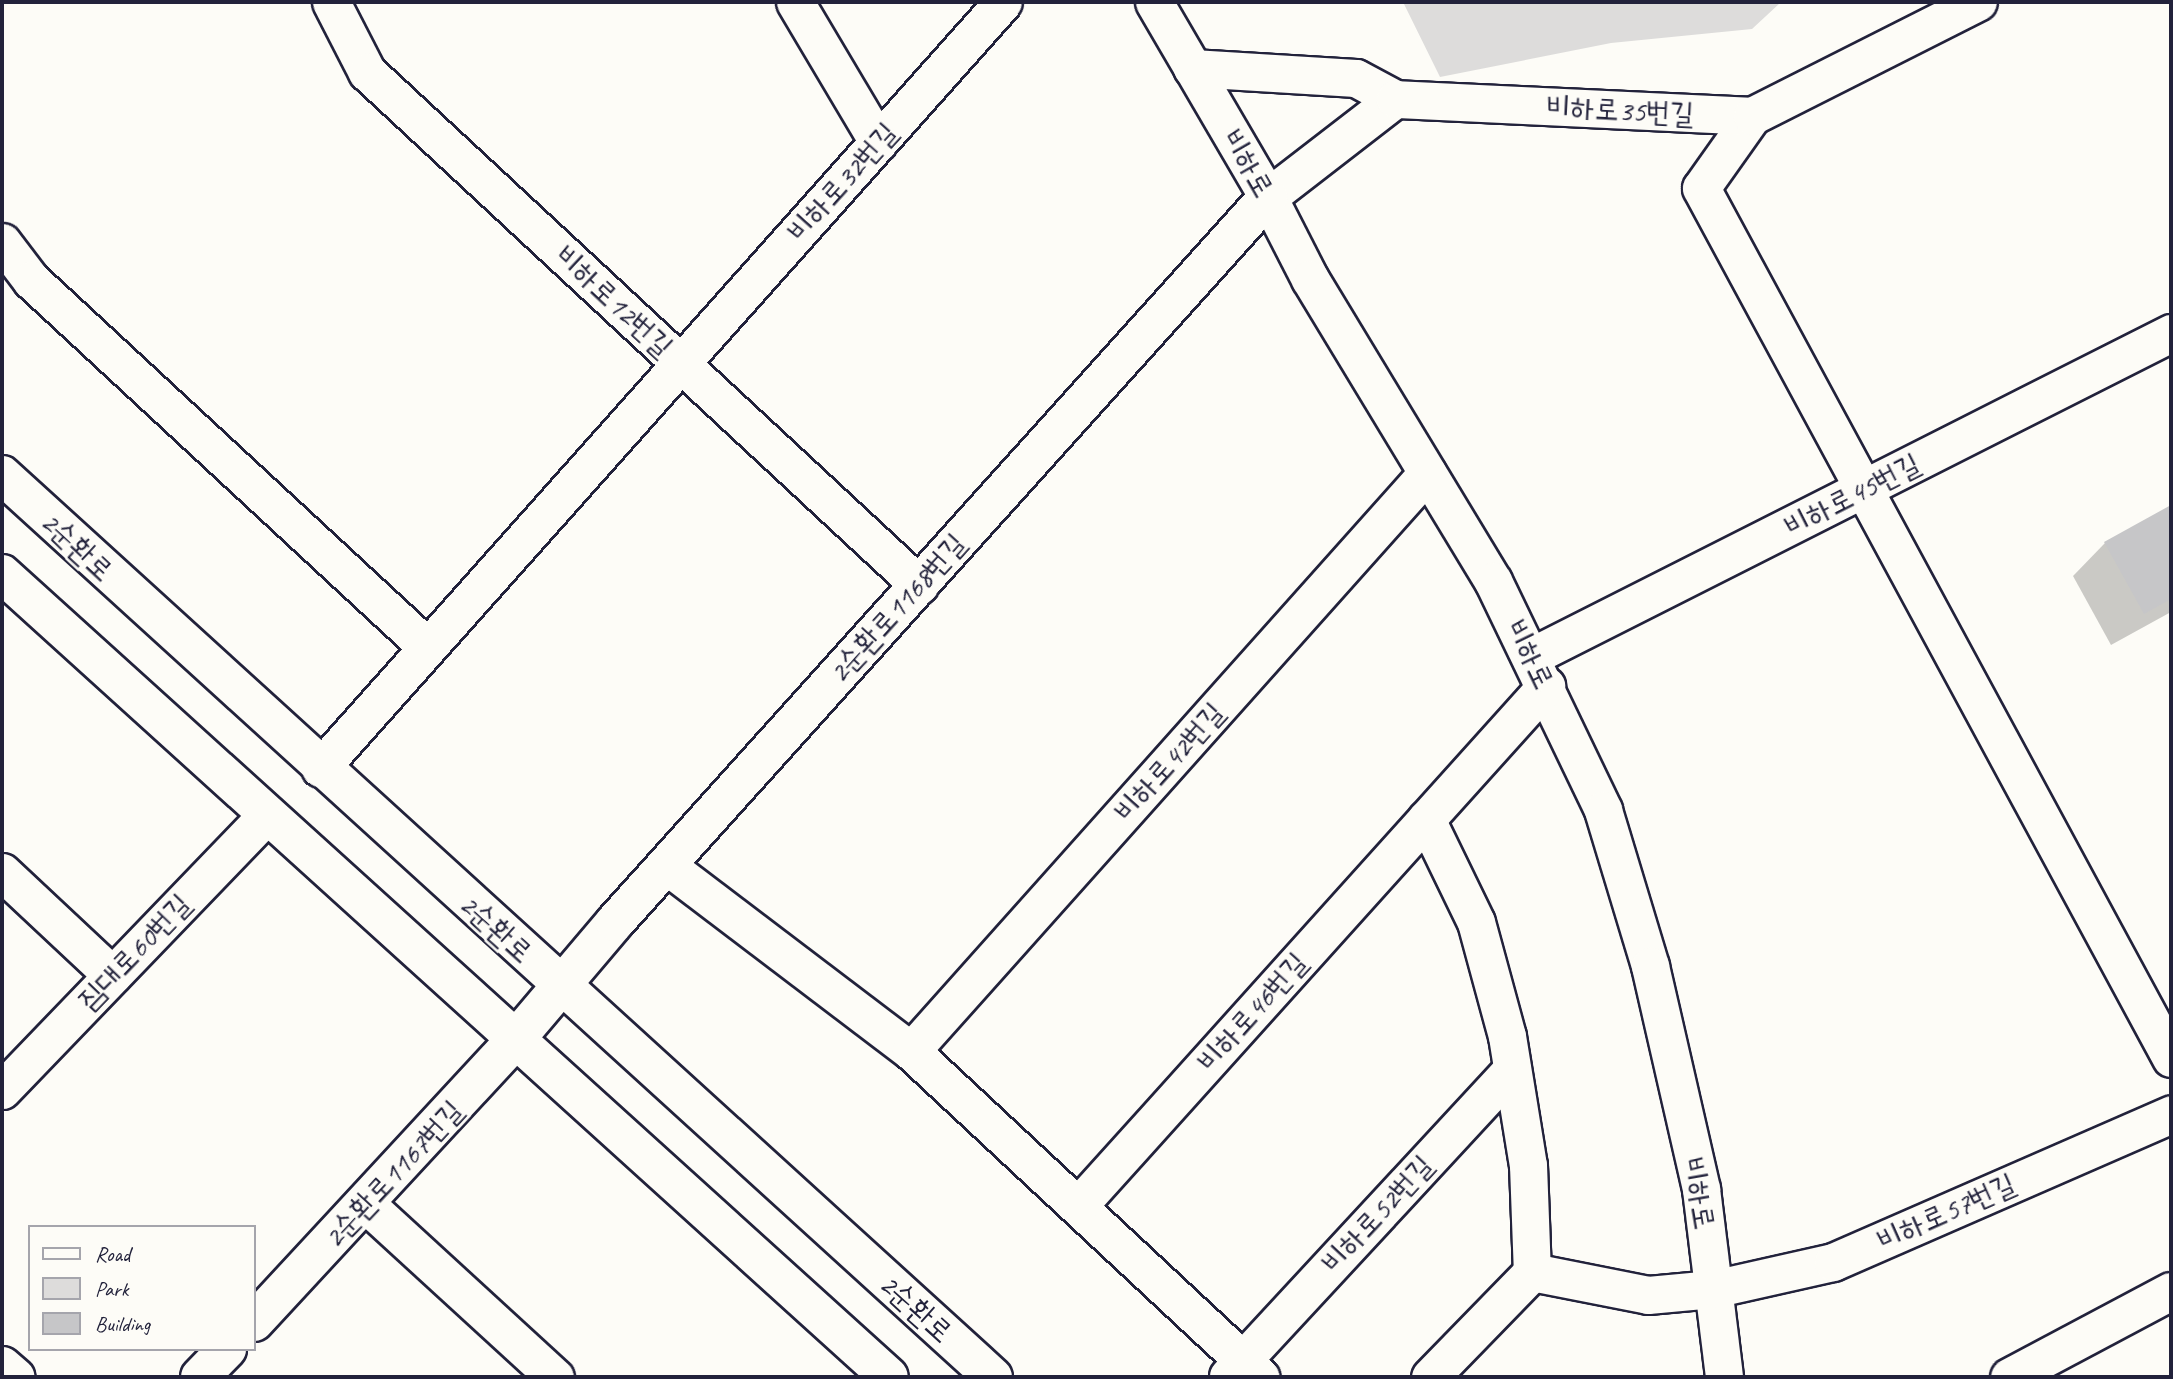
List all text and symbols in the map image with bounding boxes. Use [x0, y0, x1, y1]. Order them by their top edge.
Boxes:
street label: 비하로35번길 [1545, 88, 1695, 132]
street label: 비하로32번길 [779, 115, 905, 249]
street label: 비하로 [1214, 123, 1282, 203]
street label: 비하로12번길 [548, 237, 680, 365]
street label: 비하로45번길 [1778, 445, 1926, 545]
street label: 2순환로 [33, 504, 121, 588]
street label: 2순환로1168번길 [821, 526, 973, 690]
street label: 비하로 [1498, 614, 1562, 694]
street label: 비하로42번길 [1106, 695, 1232, 829]
street label: 짐대로60번길 [70, 886, 198, 1018]
street label: 2순환로 [452, 886, 540, 970]
street label: 비하로46번길 [1189, 945, 1315, 1079]
street label: 2순환로1167번길 [316, 1093, 470, 1255]
street label: 비하로52번길 [1313, 1148, 1441, 1280]
street label: 비하로 [1675, 1154, 1723, 1232]
street label: 비하로57번길 [1871, 1166, 2021, 1258]
legend [28, 1225, 256, 1351]
text: Road [95, 1241, 130, 1267]
street label: 2순환로 [872, 1266, 960, 1350]
text: Park [95, 1276, 128, 1302]
text: Building [95, 1311, 150, 1337]

